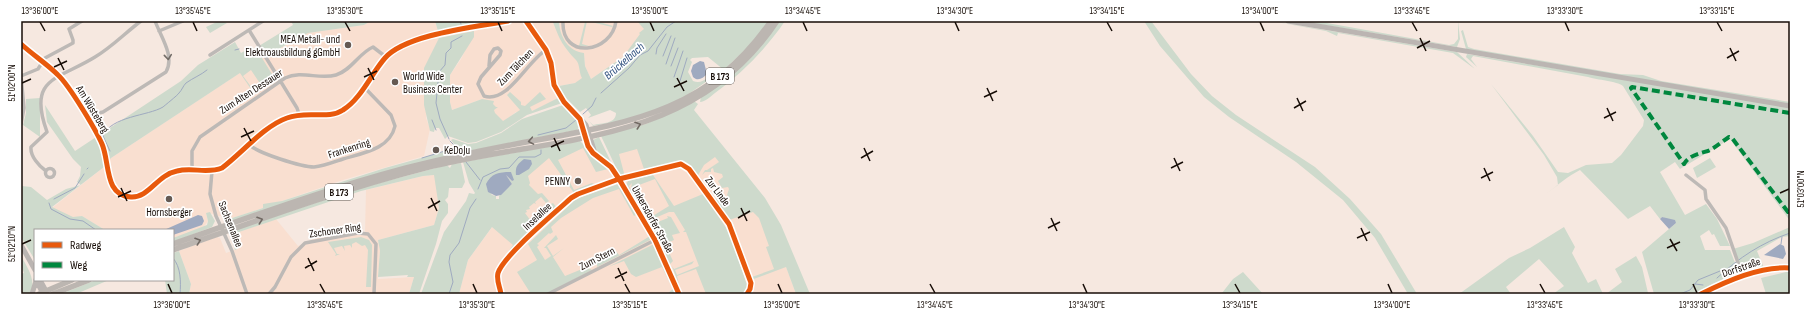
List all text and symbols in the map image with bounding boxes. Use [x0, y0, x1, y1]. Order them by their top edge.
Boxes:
text: 13°36'00"E [22, 5, 58, 17]
text: 13°35'45"E [175, 5, 211, 17]
text: 13°35'30"E [327, 5, 363, 17]
text: 13°35'15"E [481, 5, 516, 17]
text: 13°35'00"E [632, 5, 668, 17]
text: 13°34'45"E [785, 5, 821, 17]
text: 13°34'30"E [937, 5, 973, 17]
text: 13°34'15"E [1089, 5, 1125, 17]
text: 13°34'00"E [1242, 5, 1278, 17]
text: 13°33'45"E [1394, 5, 1430, 17]
text: 13°33'30"E [1547, 5, 1583, 17]
text: 13°33'15"E [1699, 5, 1735, 17]
place label: MEA Metall- und Elektroausbildung gGmbH [245, 33, 340, 59]
marker: MEA Metall- und Elektroausbildung gGmbH [343, 40, 353, 50]
water label: Brückelbach [601, 40, 648, 83]
street label: Zum Tälchen [495, 46, 536, 88]
one-way arrow [163, 54, 172, 61]
text: 51°02'00"N [6, 64, 18, 102]
street label: Zum Alten Dessauer [217, 66, 285, 117]
road number: B 173 [706, 68, 734, 84]
place label: World Wide Business Center [403, 70, 462, 96]
marker: World Wide Business Center [390, 77, 400, 87]
street label: Am Wüsteberg [73, 82, 112, 136]
one-way arrow [634, 121, 641, 130]
street label: Frankenring [326, 135, 372, 161]
one-way arrow [528, 136, 534, 145]
place label: KeDoJu [444, 144, 470, 157]
marker: KeDoJu [431, 145, 441, 155]
text: 51°03'00"N [1795, 170, 1807, 208]
street label: Zur Linde [702, 174, 733, 209]
place label: PENNY [545, 175, 570, 188]
marker: PENNY [573, 176, 583, 186]
street label: Unkersdorfer Straße [629, 183, 676, 255]
road number: B 173 [325, 184, 353, 200]
marker: Hornsberger [164, 194, 174, 204]
street label: Sachsenallee [215, 199, 246, 249]
street label: Inselallee [520, 200, 554, 233]
place label: Hornsberger [146, 206, 192, 219]
one-way arrow [257, 216, 264, 224]
street label: Zschoner Ring [308, 220, 362, 241]
text: 51°02'10"N [6, 226, 18, 262]
legend [34, 229, 174, 281]
text: Radweg [70, 238, 102, 253]
one-way arrow [195, 238, 202, 246]
street label: Zum Stern [577, 244, 617, 273]
street label: Dorfstraße [1720, 255, 1762, 280]
text: Weg [70, 258, 87, 273]
text: 13°36'00"E [154, 299, 190, 311]
text: 13°35'45"E [307, 299, 343, 311]
text: 13°35'30"E [459, 299, 495, 311]
text: 13°35'15"E [613, 299, 648, 311]
text: 13°35'00"E [764, 299, 800, 311]
text: 13°34'45"E [917, 299, 953, 311]
text: 13°34'30"E [1069, 299, 1105, 311]
text: 13°34'15"E [1222, 299, 1258, 311]
text: 13°34'00"E [1374, 299, 1410, 311]
text: 13°33'45"E [1527, 299, 1563, 311]
text: 13°33'30"E [1679, 299, 1715, 311]

